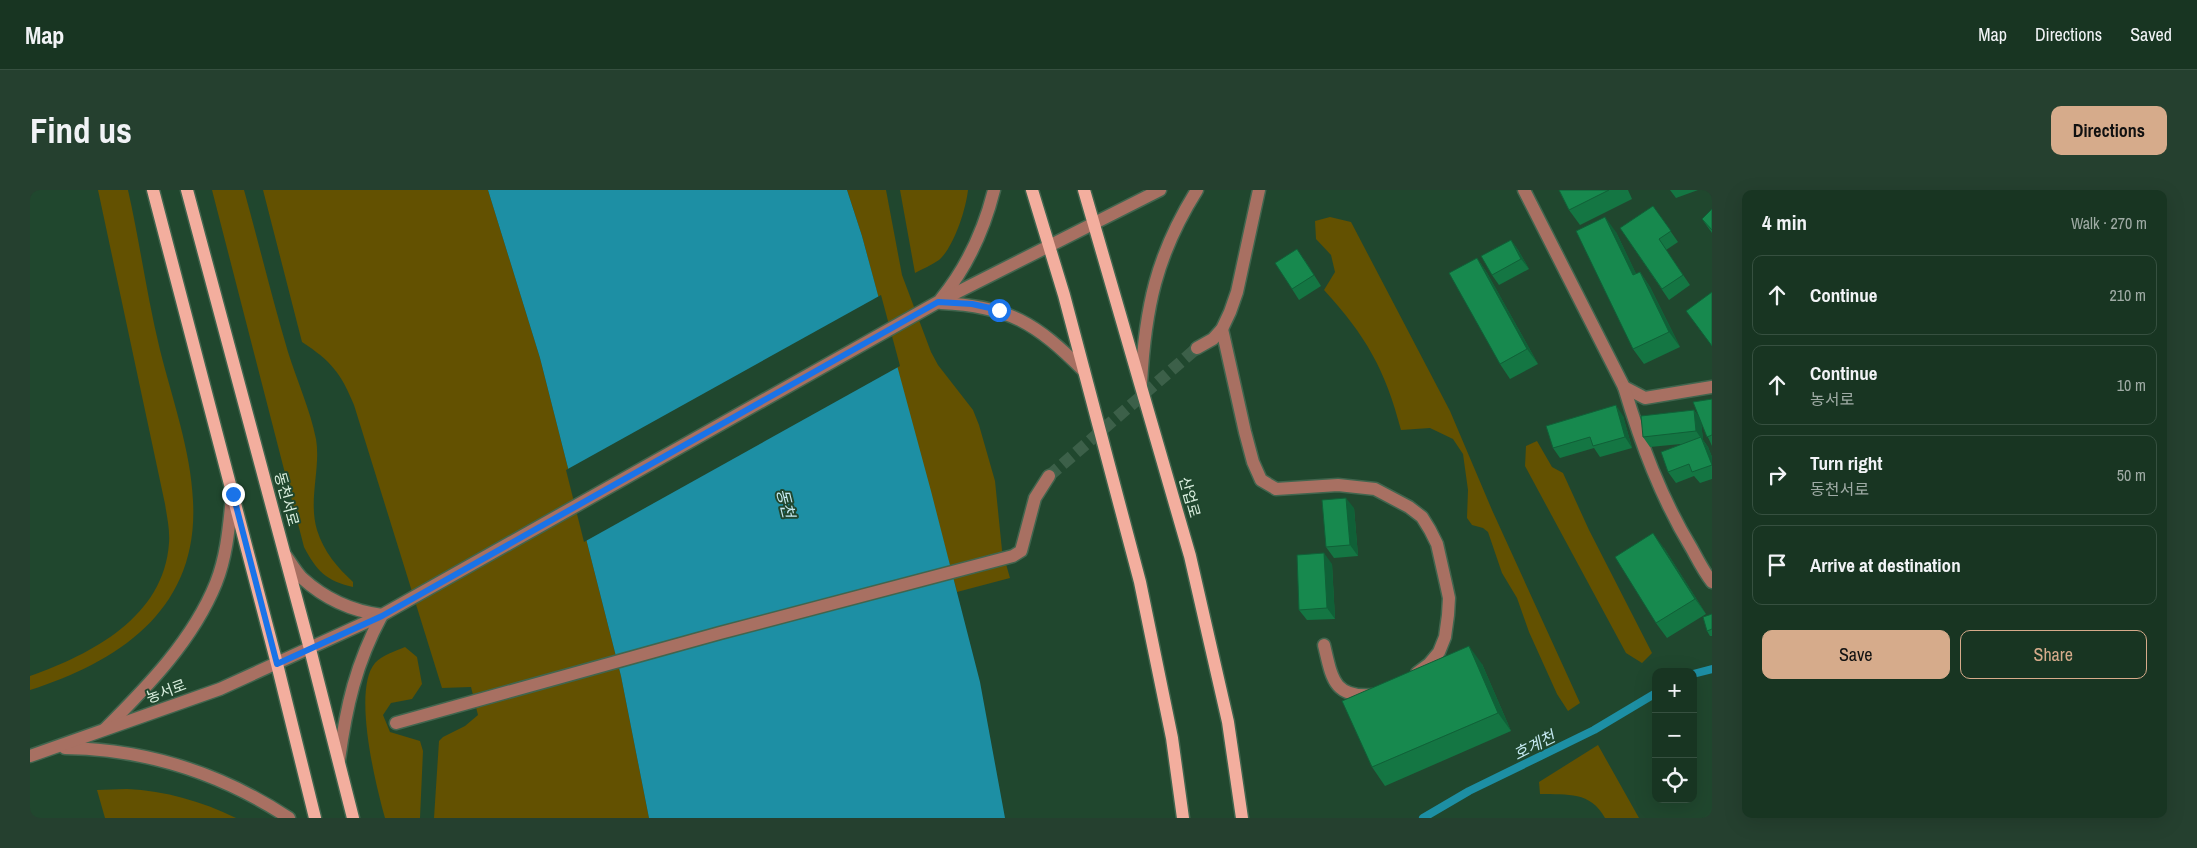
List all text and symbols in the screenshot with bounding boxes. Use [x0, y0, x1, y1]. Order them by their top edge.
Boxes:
text: Map [25, 19, 64, 51]
text: Map [1978, 22, 2007, 47]
text: Directions [2035, 22, 2102, 47]
text: Saved [2130, 22, 2172, 47]
button: Directions [2051, 106, 2167, 155]
text: Find us [30, 107, 132, 154]
text: 4 min [1762, 208, 1807, 237]
text: Walk · 270 m [2071, 212, 2147, 234]
icon: ahead [1763, 281, 1791, 309]
text: Continue [1810, 282, 1878, 308]
text: 210 m [2110, 284, 2146, 306]
route start [988, 299, 1011, 322]
text: Continue [1810, 360, 1878, 386]
icon: ahead [1763, 371, 1791, 399]
text: 10 m [2117, 374, 2146, 396]
text: 농서로 [1810, 388, 1854, 410]
text: Turn right [1810, 450, 1882, 476]
icon: right [1763, 461, 1791, 489]
text: 50 m [2117, 464, 2146, 486]
street label: 동천서로 [270, 470, 304, 528]
street label: 산업로 [1174, 474, 1206, 520]
text: 동천서로 [1810, 478, 1869, 500]
route end [222, 483, 245, 506]
water label: 동천 [772, 486, 801, 522]
icon: arrive [1763, 551, 1791, 579]
text: Arrive at destination [1810, 552, 1961, 578]
button: Save [1762, 630, 1950, 679]
button: Share [1960, 630, 2147, 679]
map controls [1652, 668, 1697, 803]
button: + [1652, 668, 1697, 713]
street label: 농서로 [143, 674, 189, 708]
button: − [1652, 713, 1697, 758]
water label: 호계천 [1509, 724, 1561, 765]
button: locate [1652, 758, 1697, 803]

